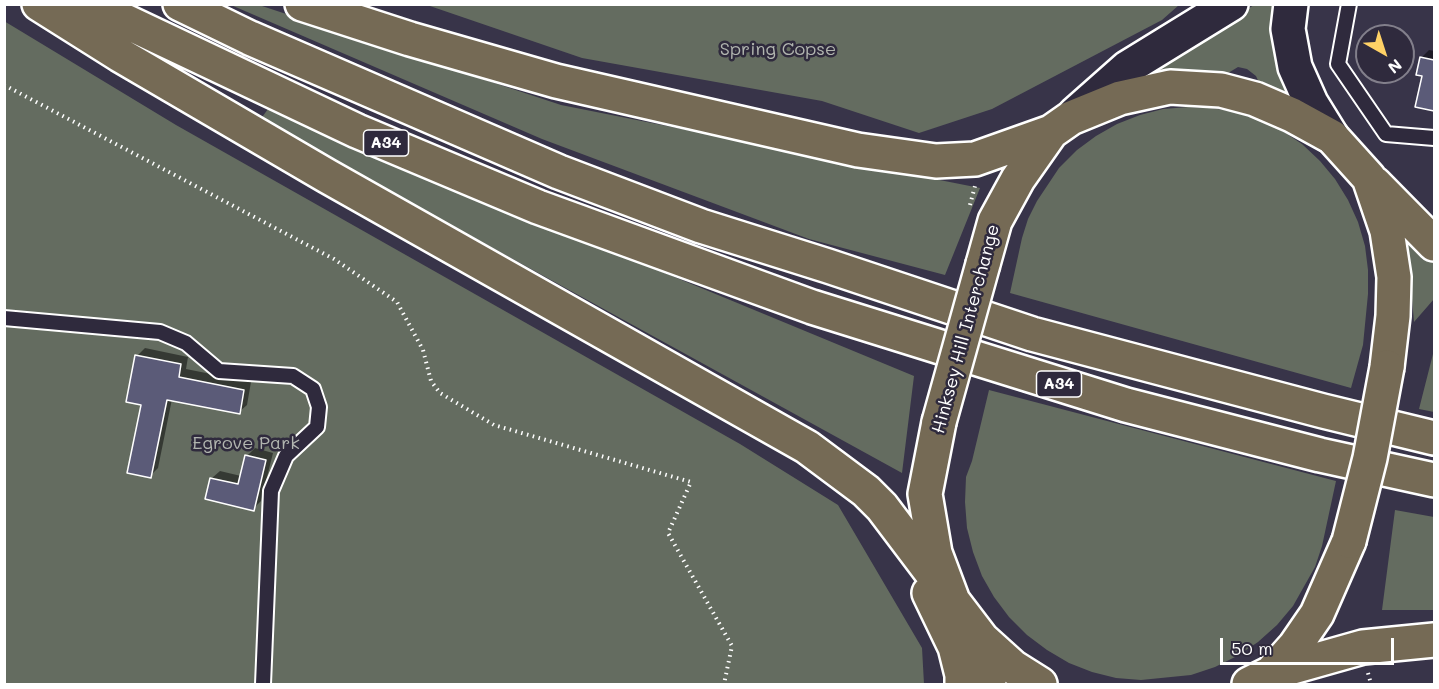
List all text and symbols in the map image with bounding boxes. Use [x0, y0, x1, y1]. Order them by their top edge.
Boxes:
north arrow [1355, 24, 1415, 84]
park label: Spring Copse [720, 38, 836, 60]
text: N [1384, 55, 1407, 79]
road number: A34 [364, 130, 408, 156]
street label: Hinksey Hill Interchange [928, 222, 1004, 436]
road number: A34 [1036, 371, 1082, 397]
park label: Egrove Park [192, 432, 300, 454]
scale bar [1223, 626, 1397, 664]
text: 50 m [1231, 636, 1273, 660]

